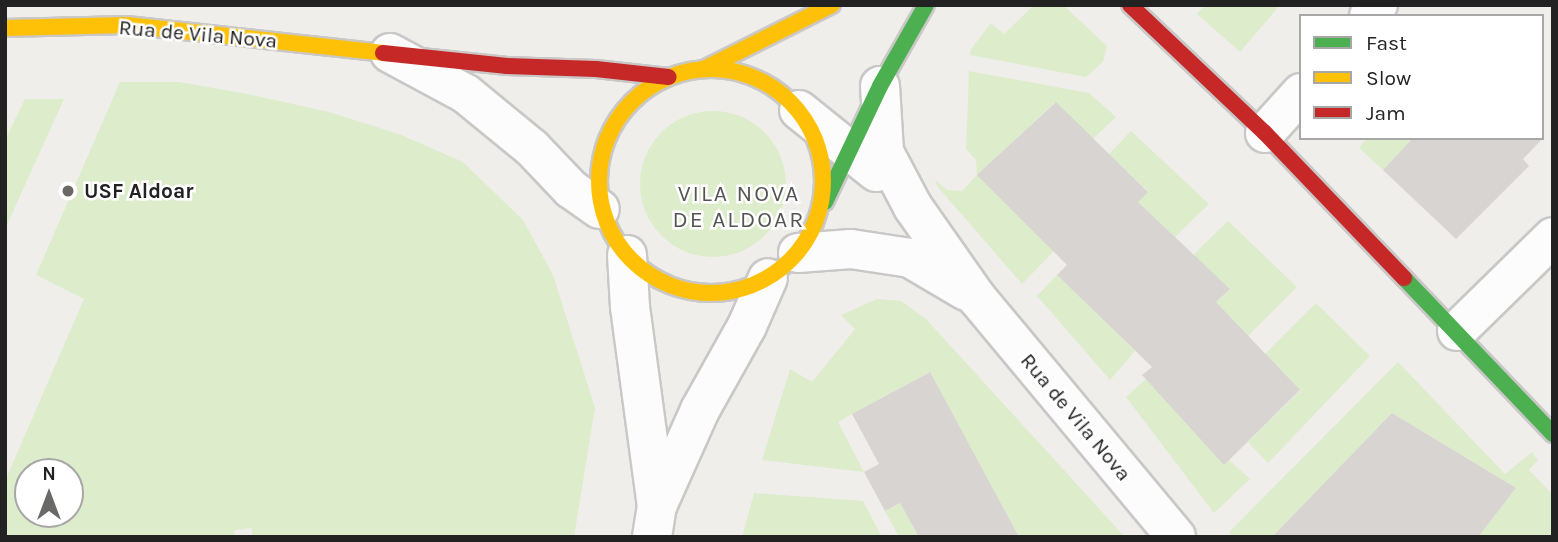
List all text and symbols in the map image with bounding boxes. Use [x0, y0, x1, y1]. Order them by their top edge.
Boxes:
legend [1299, 14, 1544, 140]
street label: Rua de Vila Nova [118, 15, 278, 53]
text: Fast [1366, 31, 1407, 55]
text: Slow [1366, 66, 1411, 90]
text: Jam [1366, 101, 1406, 125]
place label: USF Aldoar [84, 178, 194, 204]
district label: VILA NOVA DE ALDOAR [674, 180, 804, 234]
marker: USF Aldoar [58, 181, 78, 201]
street label: Rua de Vila Nova [1015, 348, 1137, 486]
north arrow [14, 458, 84, 528]
text: N [42, 463, 56, 485]

